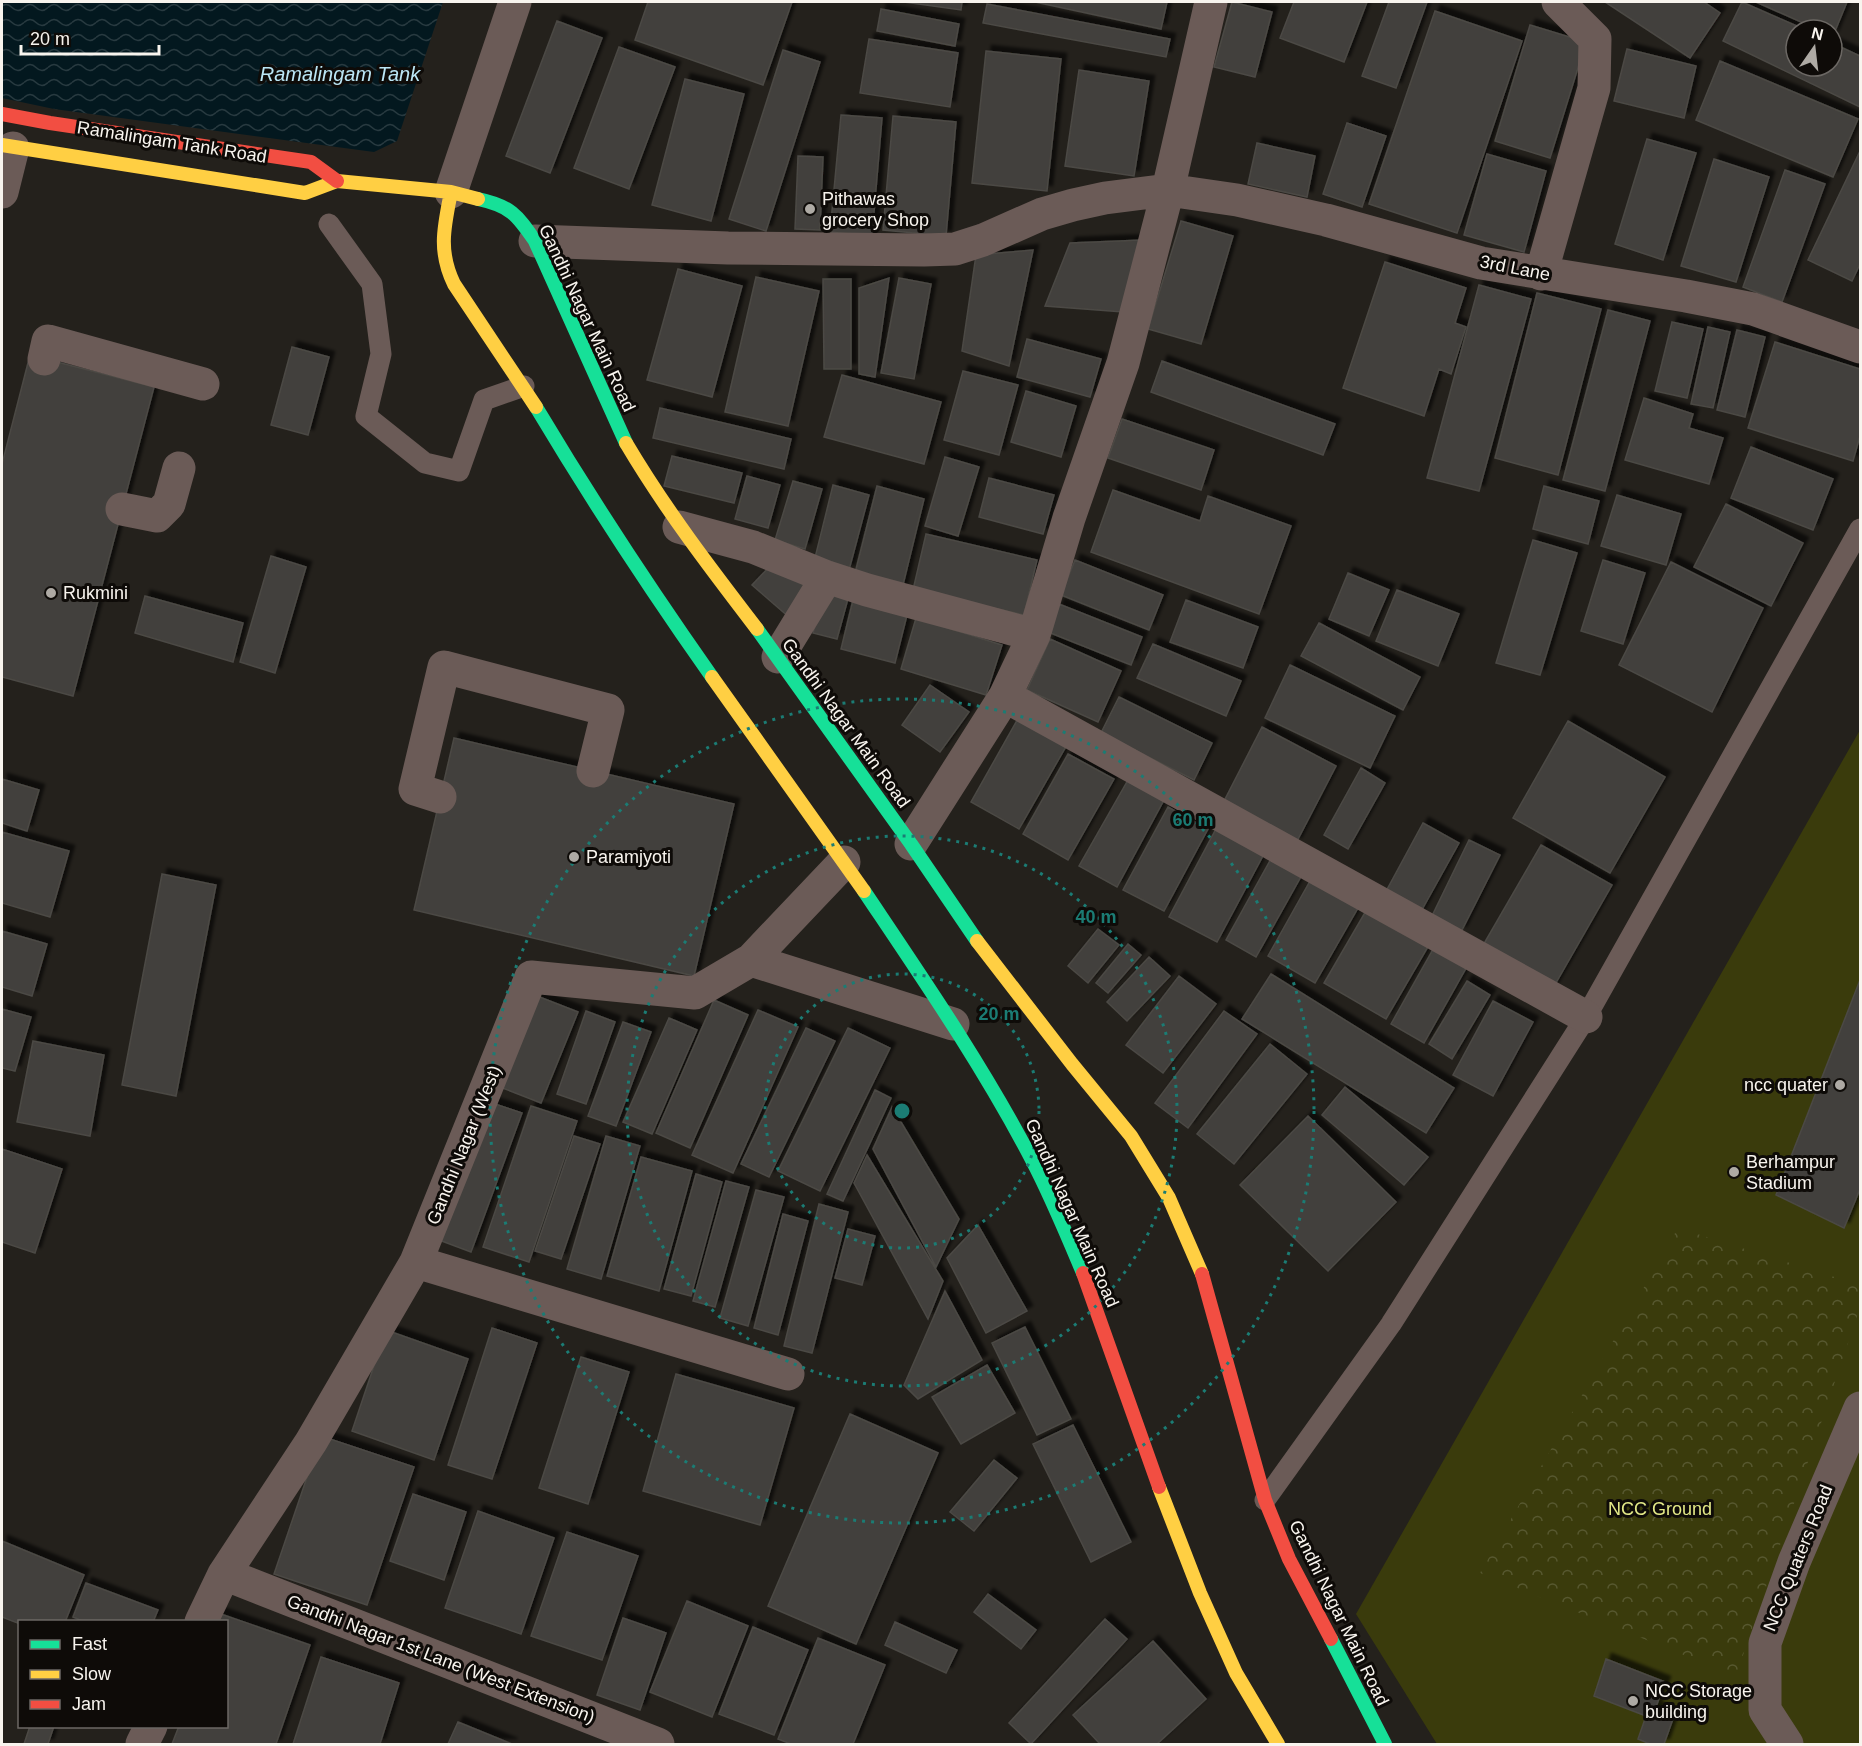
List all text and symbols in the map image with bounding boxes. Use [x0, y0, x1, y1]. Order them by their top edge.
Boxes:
scale bar [21, 18, 159, 56]
north arrow [1784, 18, 1844, 78]
text: N [1810, 24, 1825, 44]
text: 20 m [30, 29, 70, 49]
water label: Ramalingam Tank [260, 63, 421, 85]
street label: Ramalingam Tank Road [76, 117, 268, 167]
place label: Pithawas grocery Shop [822, 189, 929, 230]
marker: Pithawas grocery Shop [803, 202, 817, 216]
street label: Gandhi Nagar Main Road [535, 221, 639, 415]
street label: 3rd Lane [1478, 251, 1552, 285]
place label: Rukmini [63, 583, 128, 603]
marker: Rukmini [44, 586, 58, 600]
street label: Gandhi Nagar Main Road [778, 635, 914, 811]
text: 60 m [1172, 810, 1214, 830]
place label: Paramjyoti [586, 847, 671, 867]
marker: Paramjyoti [567, 850, 581, 864]
text: 40 m [1075, 907, 1117, 927]
text: 20 m [978, 1004, 1020, 1024]
street label: Gandhi Nagar (West) [423, 1063, 505, 1227]
place label: ncc quater [1744, 1075, 1828, 1095]
marker: ncc quater [1833, 1078, 1847, 1092]
centre of rings [892, 1101, 912, 1121]
street label: Gandhi Nagar Main Road [1021, 1116, 1123, 1310]
place label: Berhampur Stadium [1746, 1152, 1835, 1193]
marker: Berhampur Stadium [1727, 1165, 1741, 1179]
street label: NCC Quaters Road [1759, 1482, 1837, 1634]
park label: NCC Ground [1608, 1499, 1712, 1519]
street label: Gandhi Nagar Main Road [1285, 1517, 1393, 1709]
street label: Gandhi Nagar 1st Lane (West Extension) [284, 1591, 598, 1727]
legend [18, 1620, 228, 1728]
text: Fast [72, 1634, 107, 1654]
text: Slow [72, 1664, 112, 1684]
place label: NCC Storage building [1645, 1681, 1752, 1722]
text: Jam [72, 1694, 106, 1714]
marker: NCC Storage building [1626, 1694, 1640, 1708]

